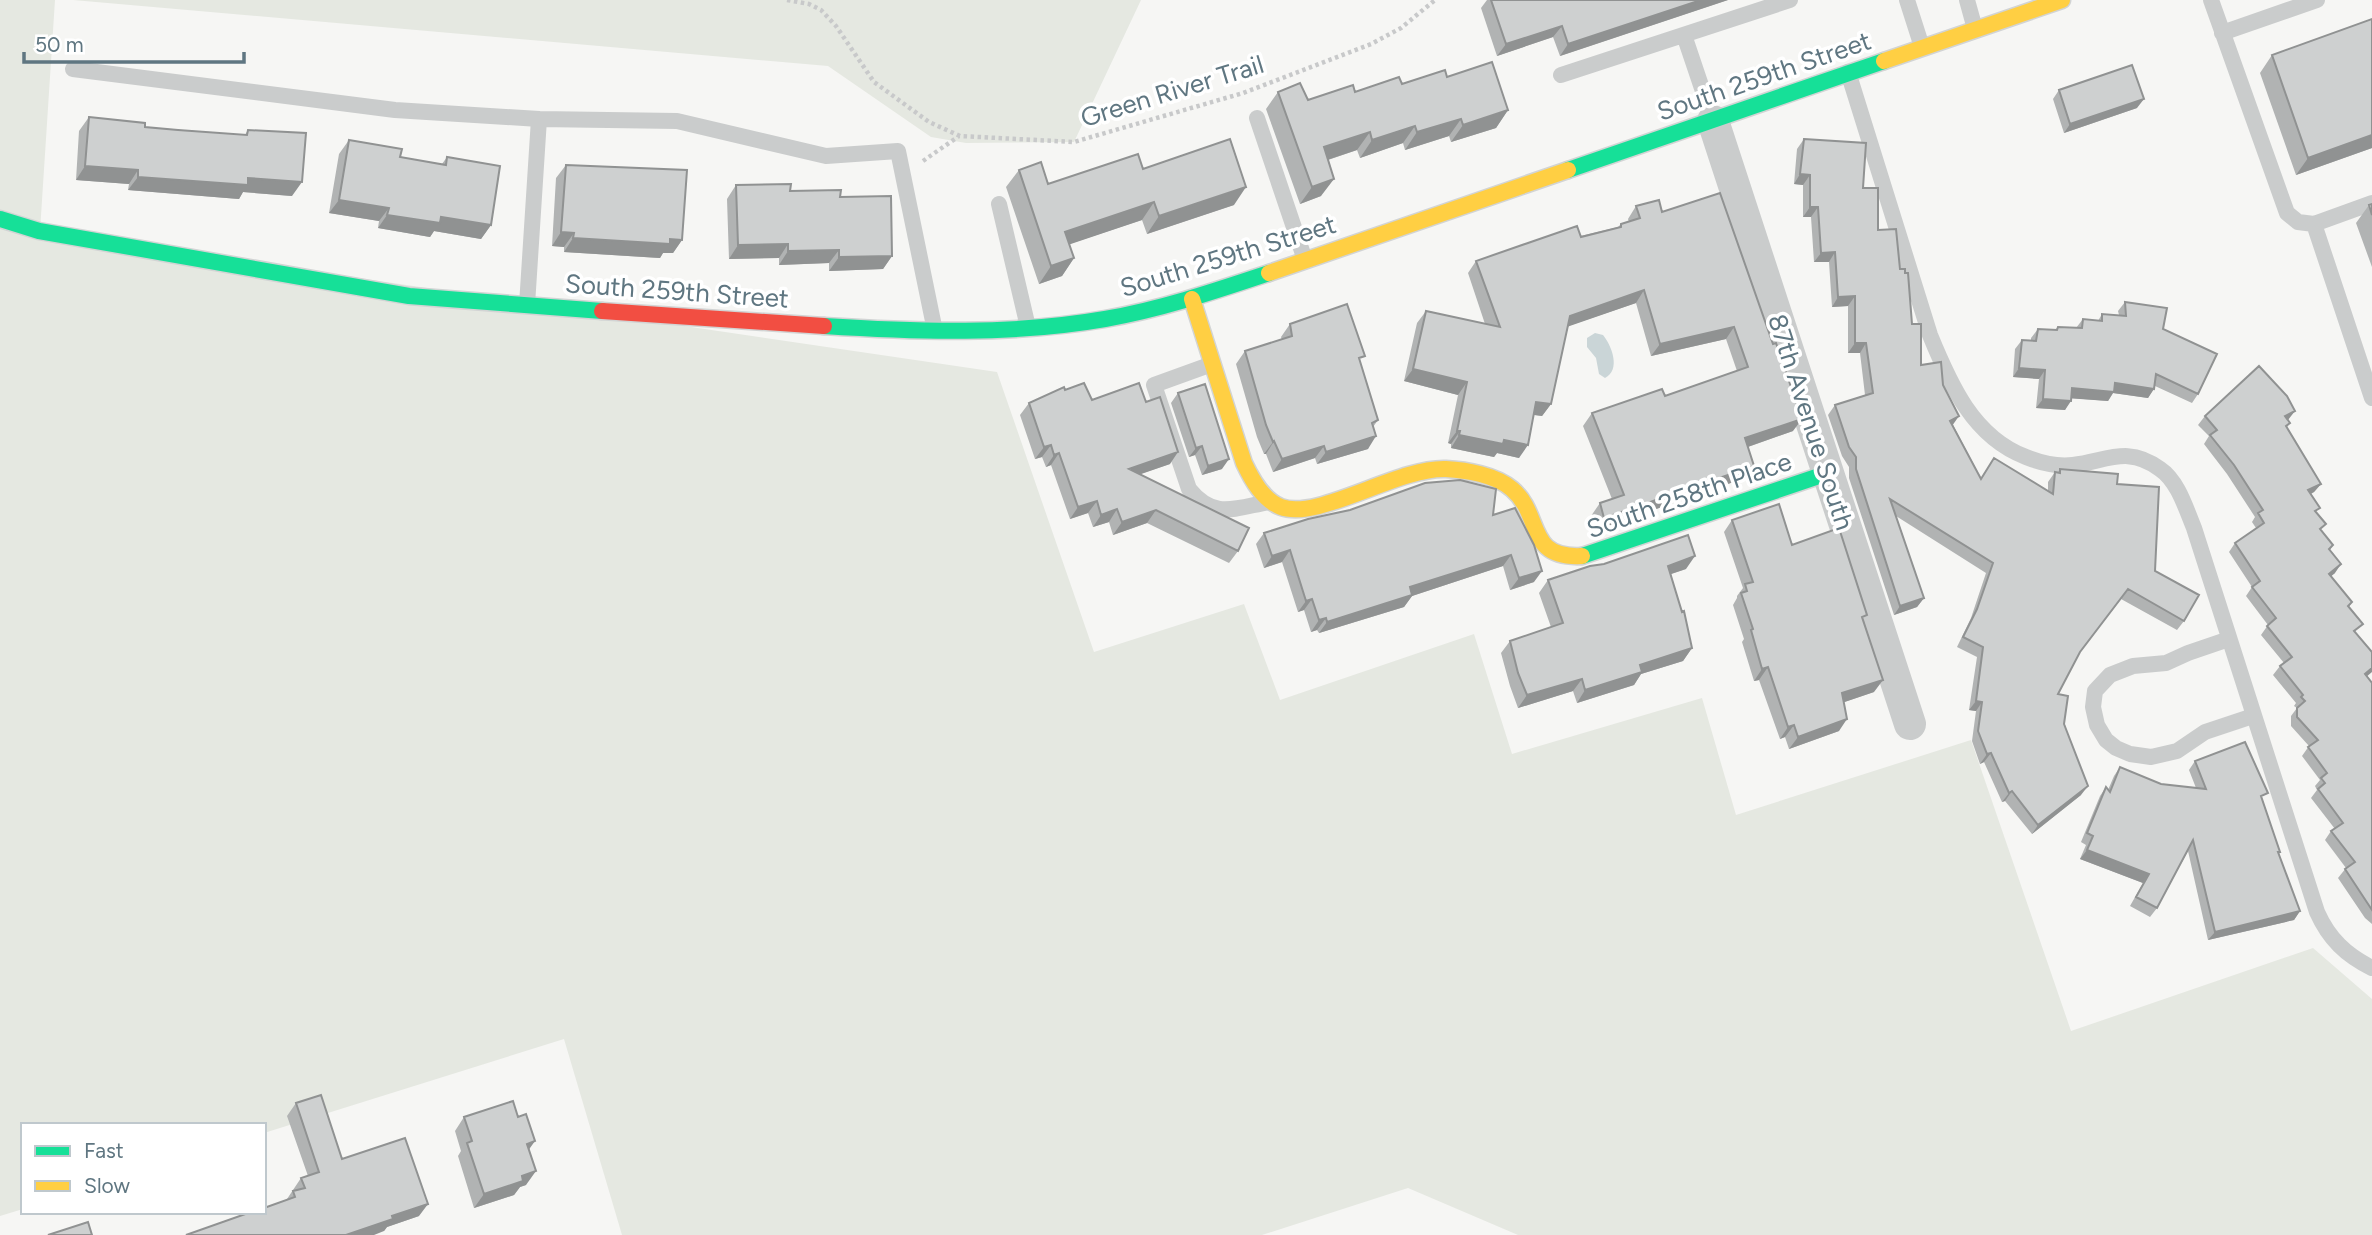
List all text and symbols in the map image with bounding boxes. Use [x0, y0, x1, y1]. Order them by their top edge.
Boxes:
scale bar [24, 21, 245, 65]
street label: South 259th Street [1653, 24, 1875, 128]
text: 50 m [35, 32, 84, 57]
street label: Green River Trail [1077, 48, 1267, 134]
street label: South 259th Street [1116, 208, 1340, 304]
street label: South 259th Street [564, 267, 790, 315]
street label: 87th Avenue South [1761, 310, 1861, 534]
street label: South 258th Place [1582, 445, 1796, 545]
legend [21, 1123, 266, 1214]
text: Fast [84, 1138, 124, 1163]
text: Slow [84, 1173, 130, 1198]

